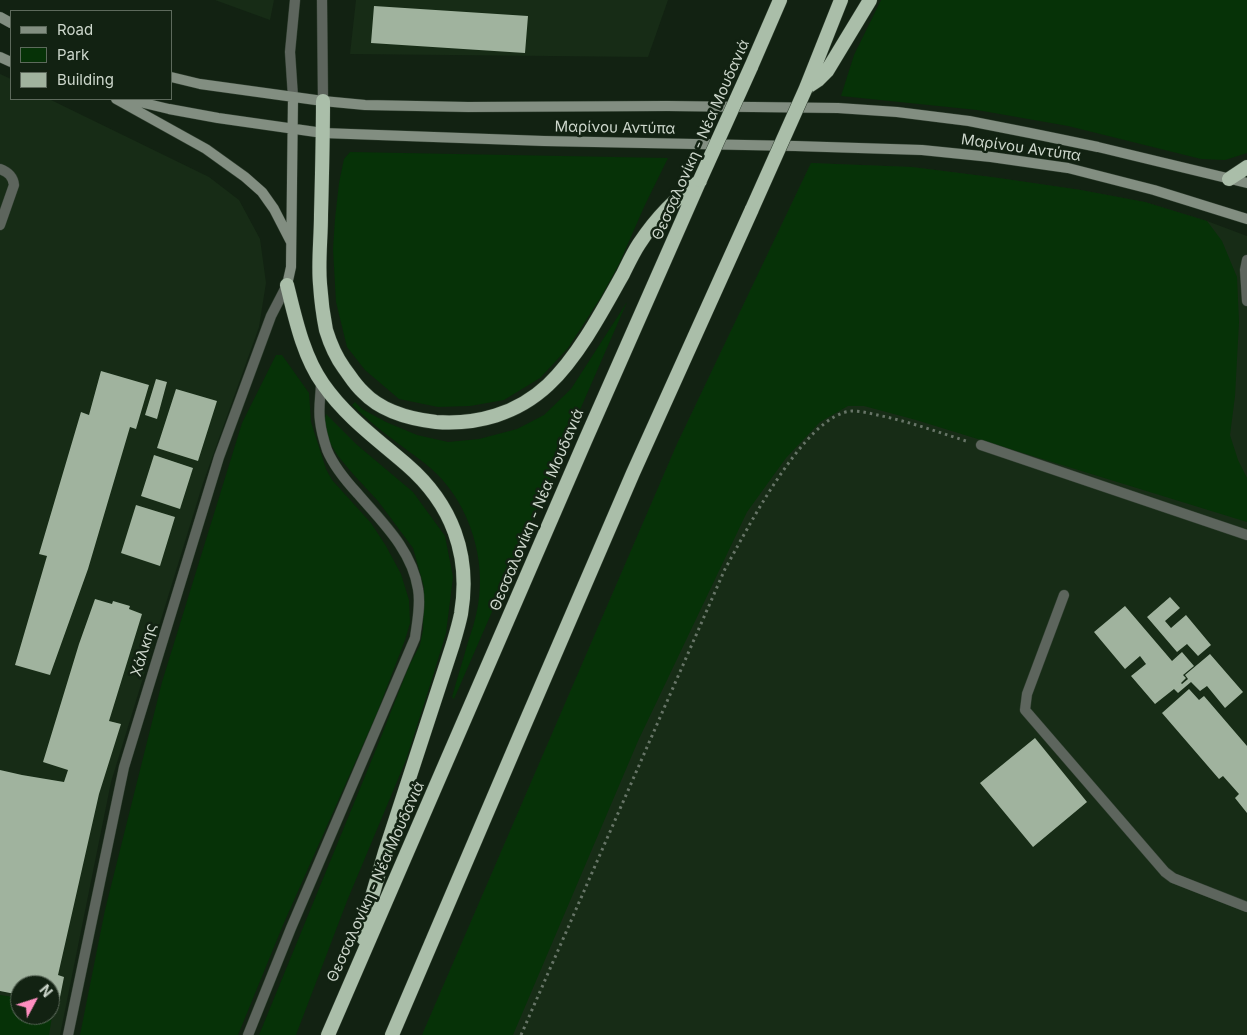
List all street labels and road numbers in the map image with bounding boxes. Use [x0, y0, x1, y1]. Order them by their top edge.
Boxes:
street label: Θεσσαλονίκη - Νέα Μουδανιά [649, 37, 753, 243]
street label: Μαρίνου Αντύπα [554, 118, 676, 138]
street label: Μαρίνου Αντύπα [960, 131, 1082, 165]
street label: Θεσσαλονίκη - Νέα Μουδανιά [486, 406, 588, 614]
street label: Χάλκης [127, 621, 161, 679]
street label: Θεσσαλονίκη - Νέα Μουδανιά [324, 779, 428, 985]

